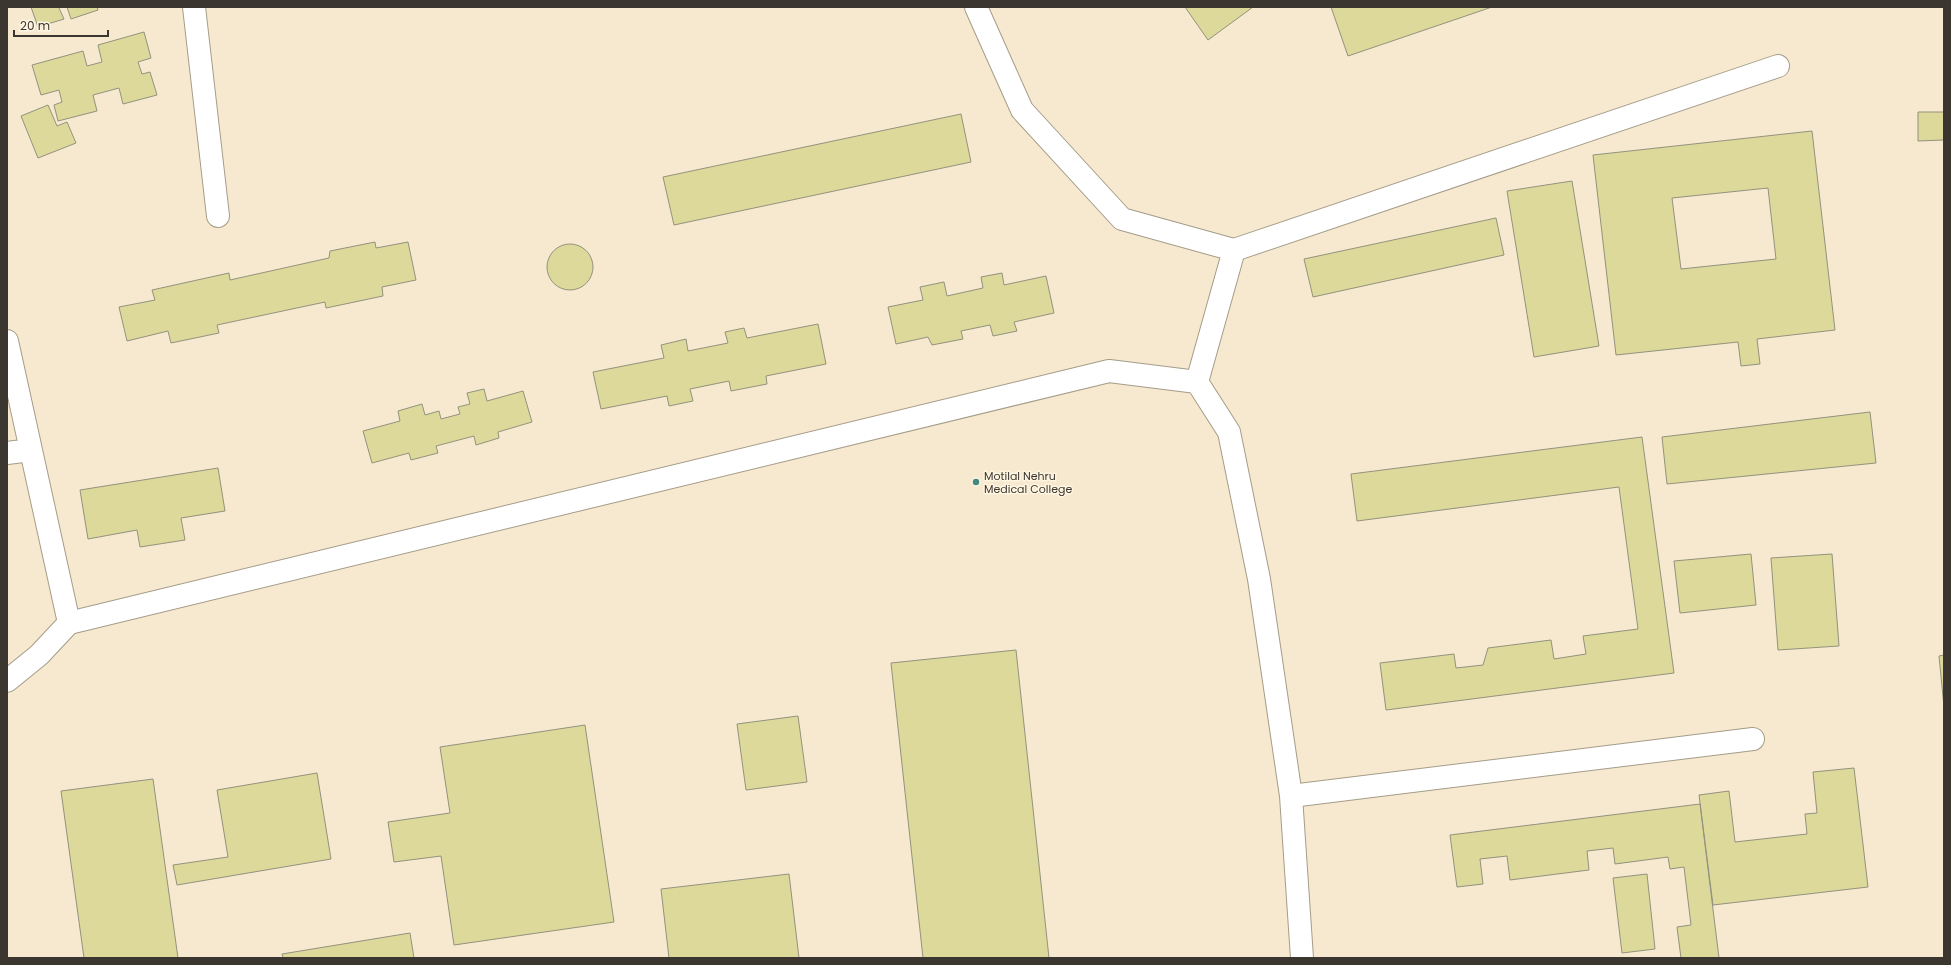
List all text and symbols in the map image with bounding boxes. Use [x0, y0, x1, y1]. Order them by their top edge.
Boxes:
scale bar [14, 12, 108, 38]
text: 20 m [20, 17, 50, 34]
place label: Motilal Nehru Medical College [984, 468, 1072, 497]
marker: Motilal Nehru Medical College [971, 477, 981, 487]

